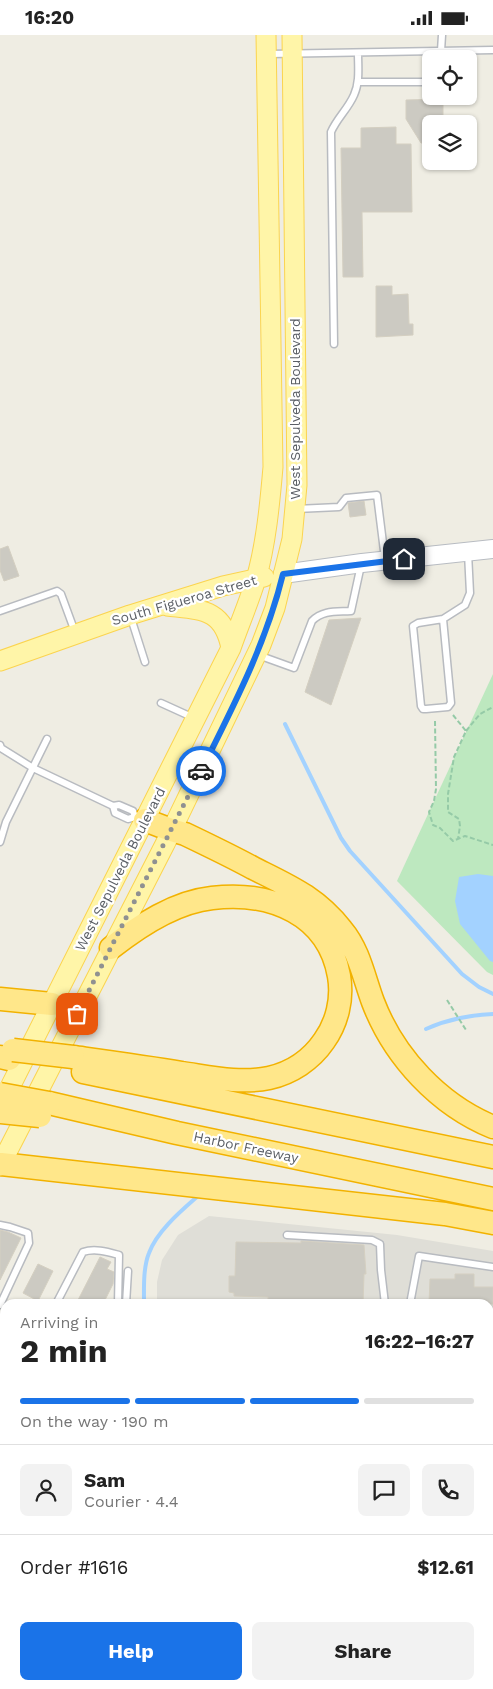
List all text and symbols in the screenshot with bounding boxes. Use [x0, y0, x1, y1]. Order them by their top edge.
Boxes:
text: 16:20 [25, 6, 74, 29]
map controls [422, 50, 477, 170]
button: locate [422, 50, 477, 105]
button: layers [422, 115, 477, 170]
street label: West Sepulveda Boulevard [287, 318, 303, 500]
pin [383, 538, 425, 580]
icon: home [390, 545, 418, 573]
street label: South Figueroa Street [110, 572, 258, 628]
courier [176, 746, 226, 796]
icon: car [187, 757, 215, 785]
street label: West Sepulveda Boulevard [72, 784, 168, 954]
pin [56, 993, 98, 1035]
icon: bag [63, 1000, 91, 1028]
street label: Harbor Freeway [192, 1128, 301, 1166]
text: Arriving in [20, 1313, 98, 1332]
text: 16:22–16:27 [365, 1330, 474, 1353]
text: 2 min [20, 1332, 108, 1370]
text: On the way · 190 m [20, 1412, 169, 1431]
button: person [20, 1464, 72, 1516]
button: chat [358, 1464, 410, 1516]
button: phone [422, 1464, 474, 1516]
text: Sam [84, 1469, 125, 1492]
text: Courier · 4.4 [84, 1492, 179, 1511]
text: Order #1616 [20, 1556, 128, 1579]
text: $12.61 [417, 1556, 474, 1579]
button: Help [20, 1622, 242, 1680]
button: Share [252, 1622, 474, 1680]

